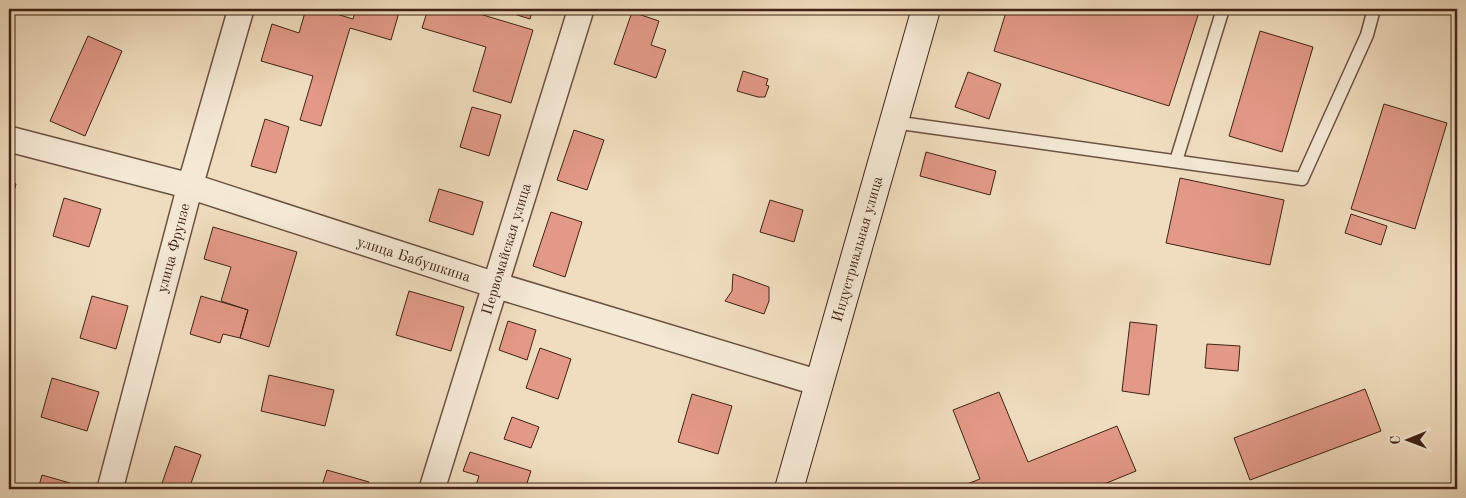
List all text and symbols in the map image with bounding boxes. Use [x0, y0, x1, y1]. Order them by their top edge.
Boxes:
street label: Индустриальная улица [830, 174, 887, 324]
street label: Первомайская улица [480, 181, 535, 317]
street label: улица Фрунзе [155, 202, 194, 295]
street label: улица Бабушкина [355, 235, 473, 286]
north arrow [1384, 416, 1434, 466]
text: С [1389, 435, 1403, 445]

